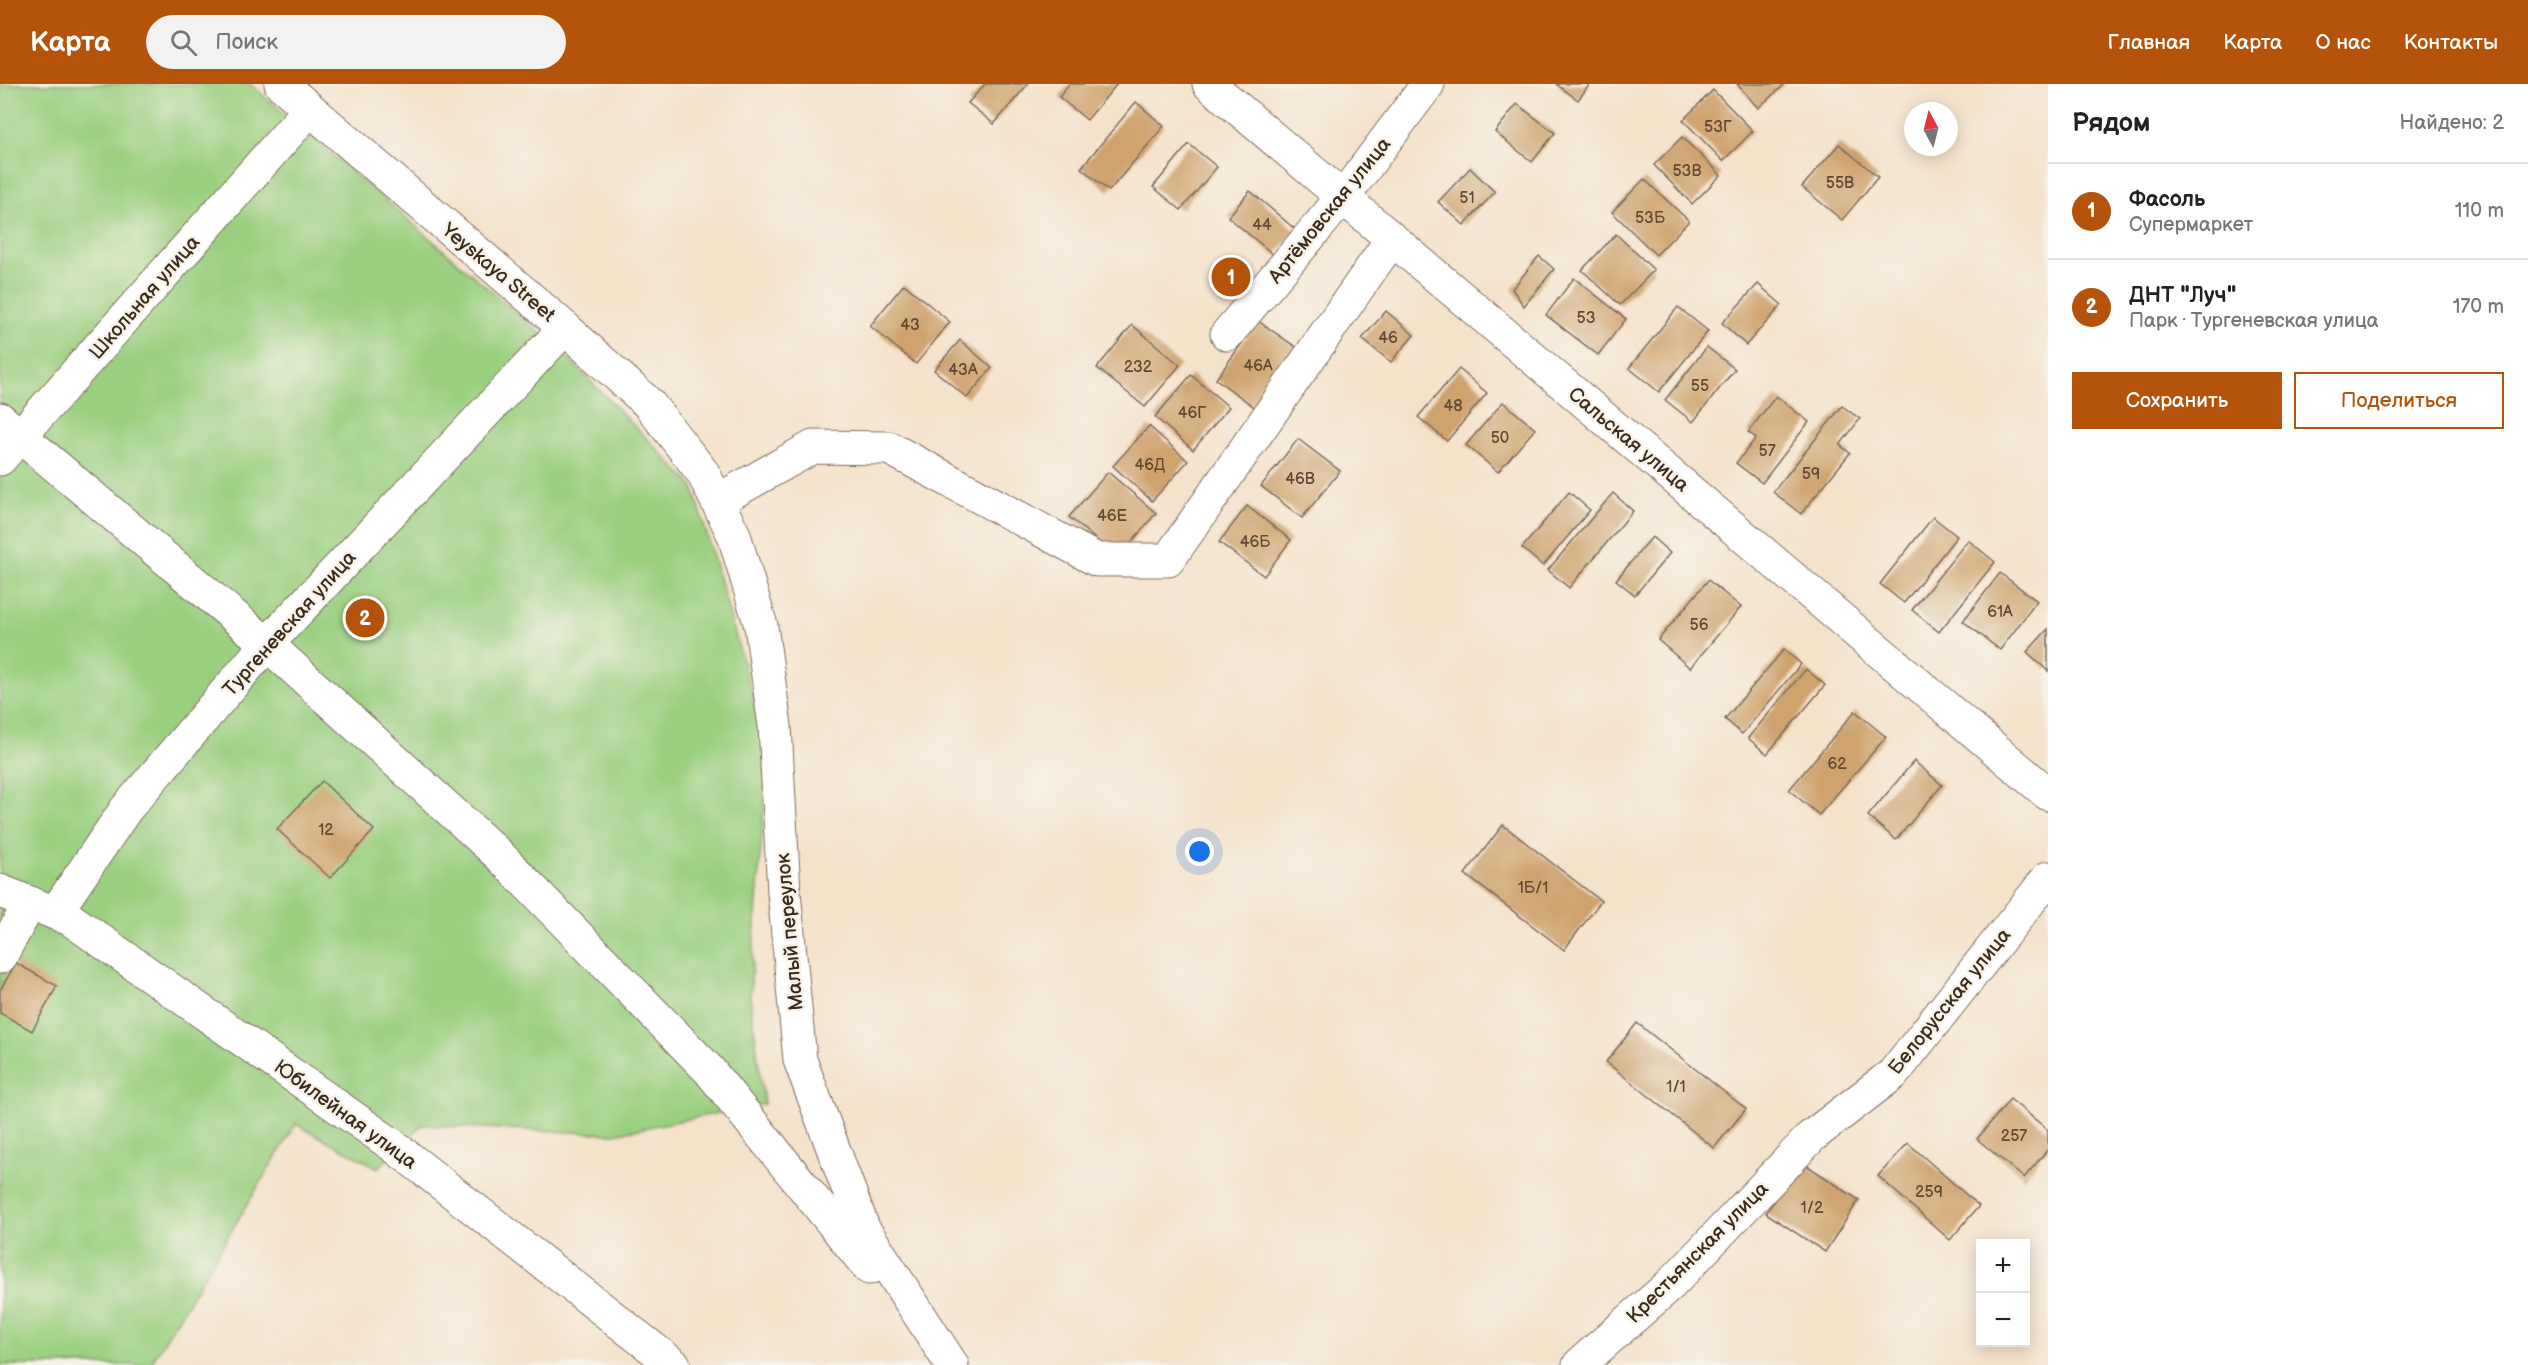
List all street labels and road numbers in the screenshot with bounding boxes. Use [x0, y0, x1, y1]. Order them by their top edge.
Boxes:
street label: Артёмовская улица [1263, 133, 1396, 289]
street label: Yeyskaya Street [436, 218, 560, 327]
street label: Школьная улица [84, 231, 205, 364]
street label: Сальская улица [1563, 382, 1694, 497]
street label: Тургеневская улица [218, 546, 362, 701]
street label: Малый переулок [771, 852, 809, 1012]
street label: Белорусская улица [1884, 924, 2016, 1079]
street label: Юбилейная улица [269, 1055, 422, 1175]
street label: Крестьянская улица [1622, 1177, 1774, 1329]

